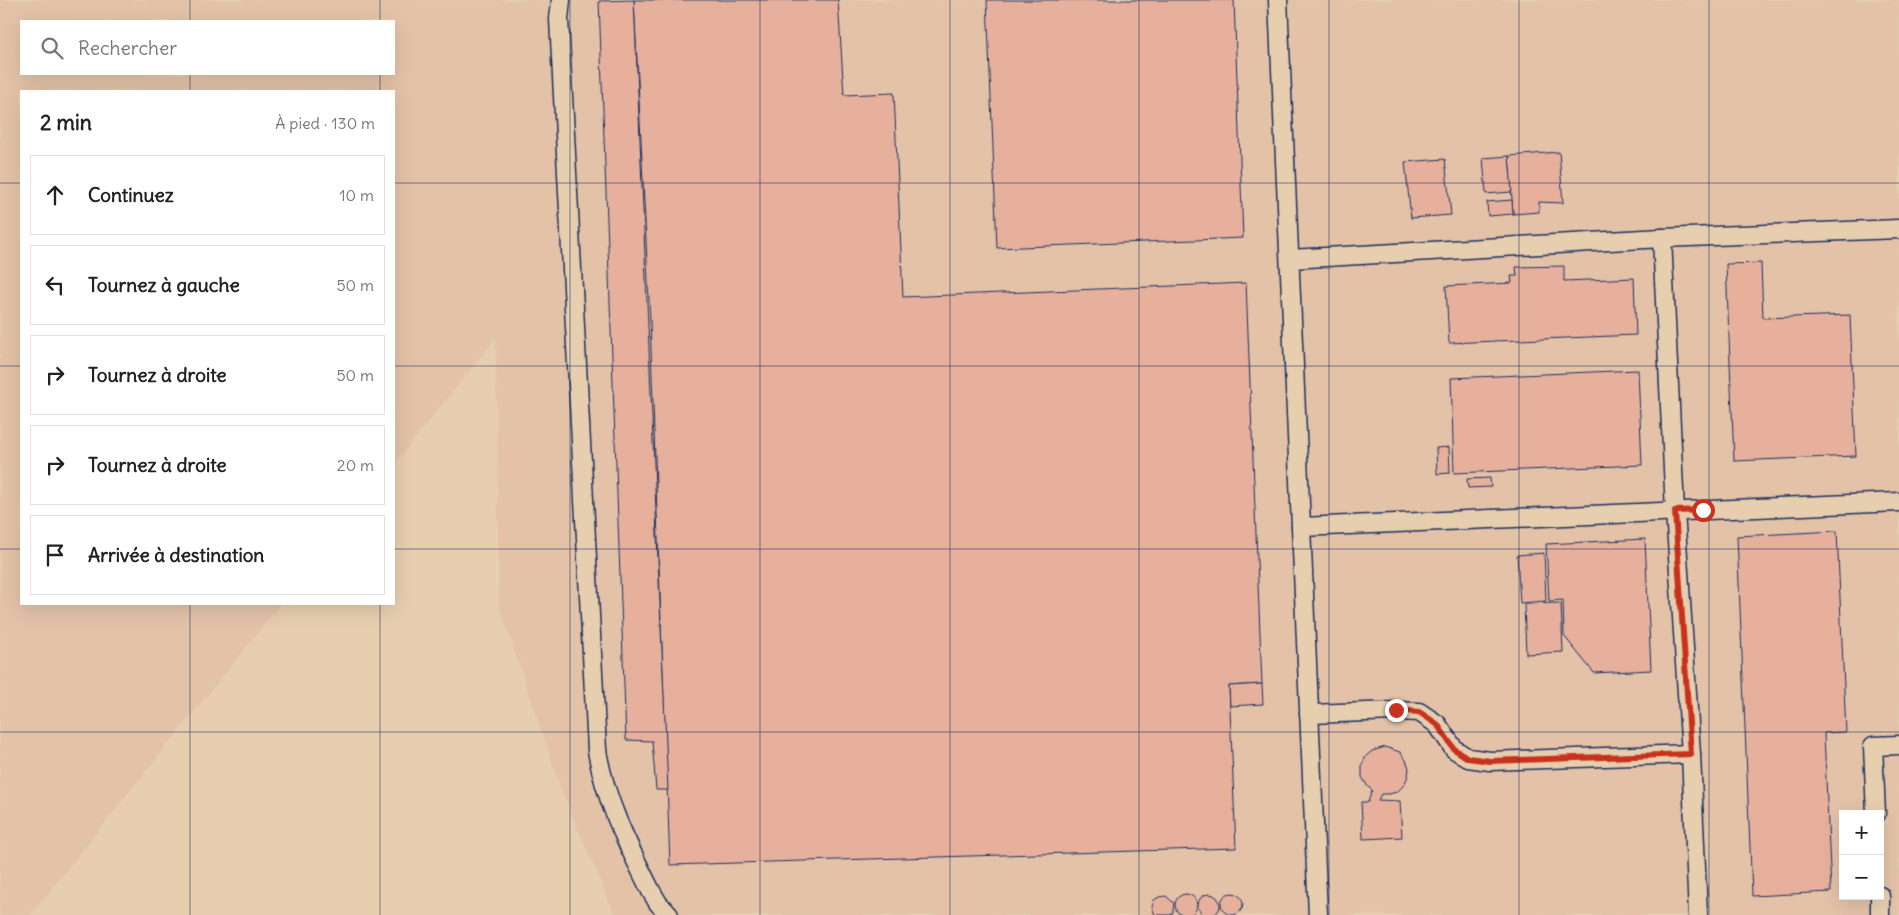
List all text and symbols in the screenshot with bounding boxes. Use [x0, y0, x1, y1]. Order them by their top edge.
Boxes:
search box [20, 20, 395, 75]
icon: search [38, 34, 66, 62]
text: Rechercher [78, 36, 177, 60]
text: 2 min [40, 109, 92, 136]
text: À pied · 130 m [275, 113, 375, 133]
icon: ahead [41, 181, 69, 209]
text: Continuez [88, 183, 174, 207]
text: 10 m [339, 185, 374, 205]
icon: left [41, 271, 69, 299]
text: Tournez à gauche [88, 273, 240, 297]
text: 50 m [336, 275, 374, 295]
icon: right [41, 361, 69, 389]
text: Tournez à droite [88, 363, 227, 387]
text: 50 m [336, 365, 374, 385]
icon: right [41, 451, 69, 479]
text: Tournez à droite [88, 453, 227, 477]
text: 20 m [337, 455, 374, 475]
route start [1692, 499, 1715, 522]
icon: arrive [41, 541, 69, 569]
text: Arrivée à destination [88, 543, 264, 567]
route end [1385, 699, 1408, 722]
map controls [1839, 810, 1884, 900]
button: + [1839, 810, 1884, 855]
button: − [1839, 855, 1884, 900]

